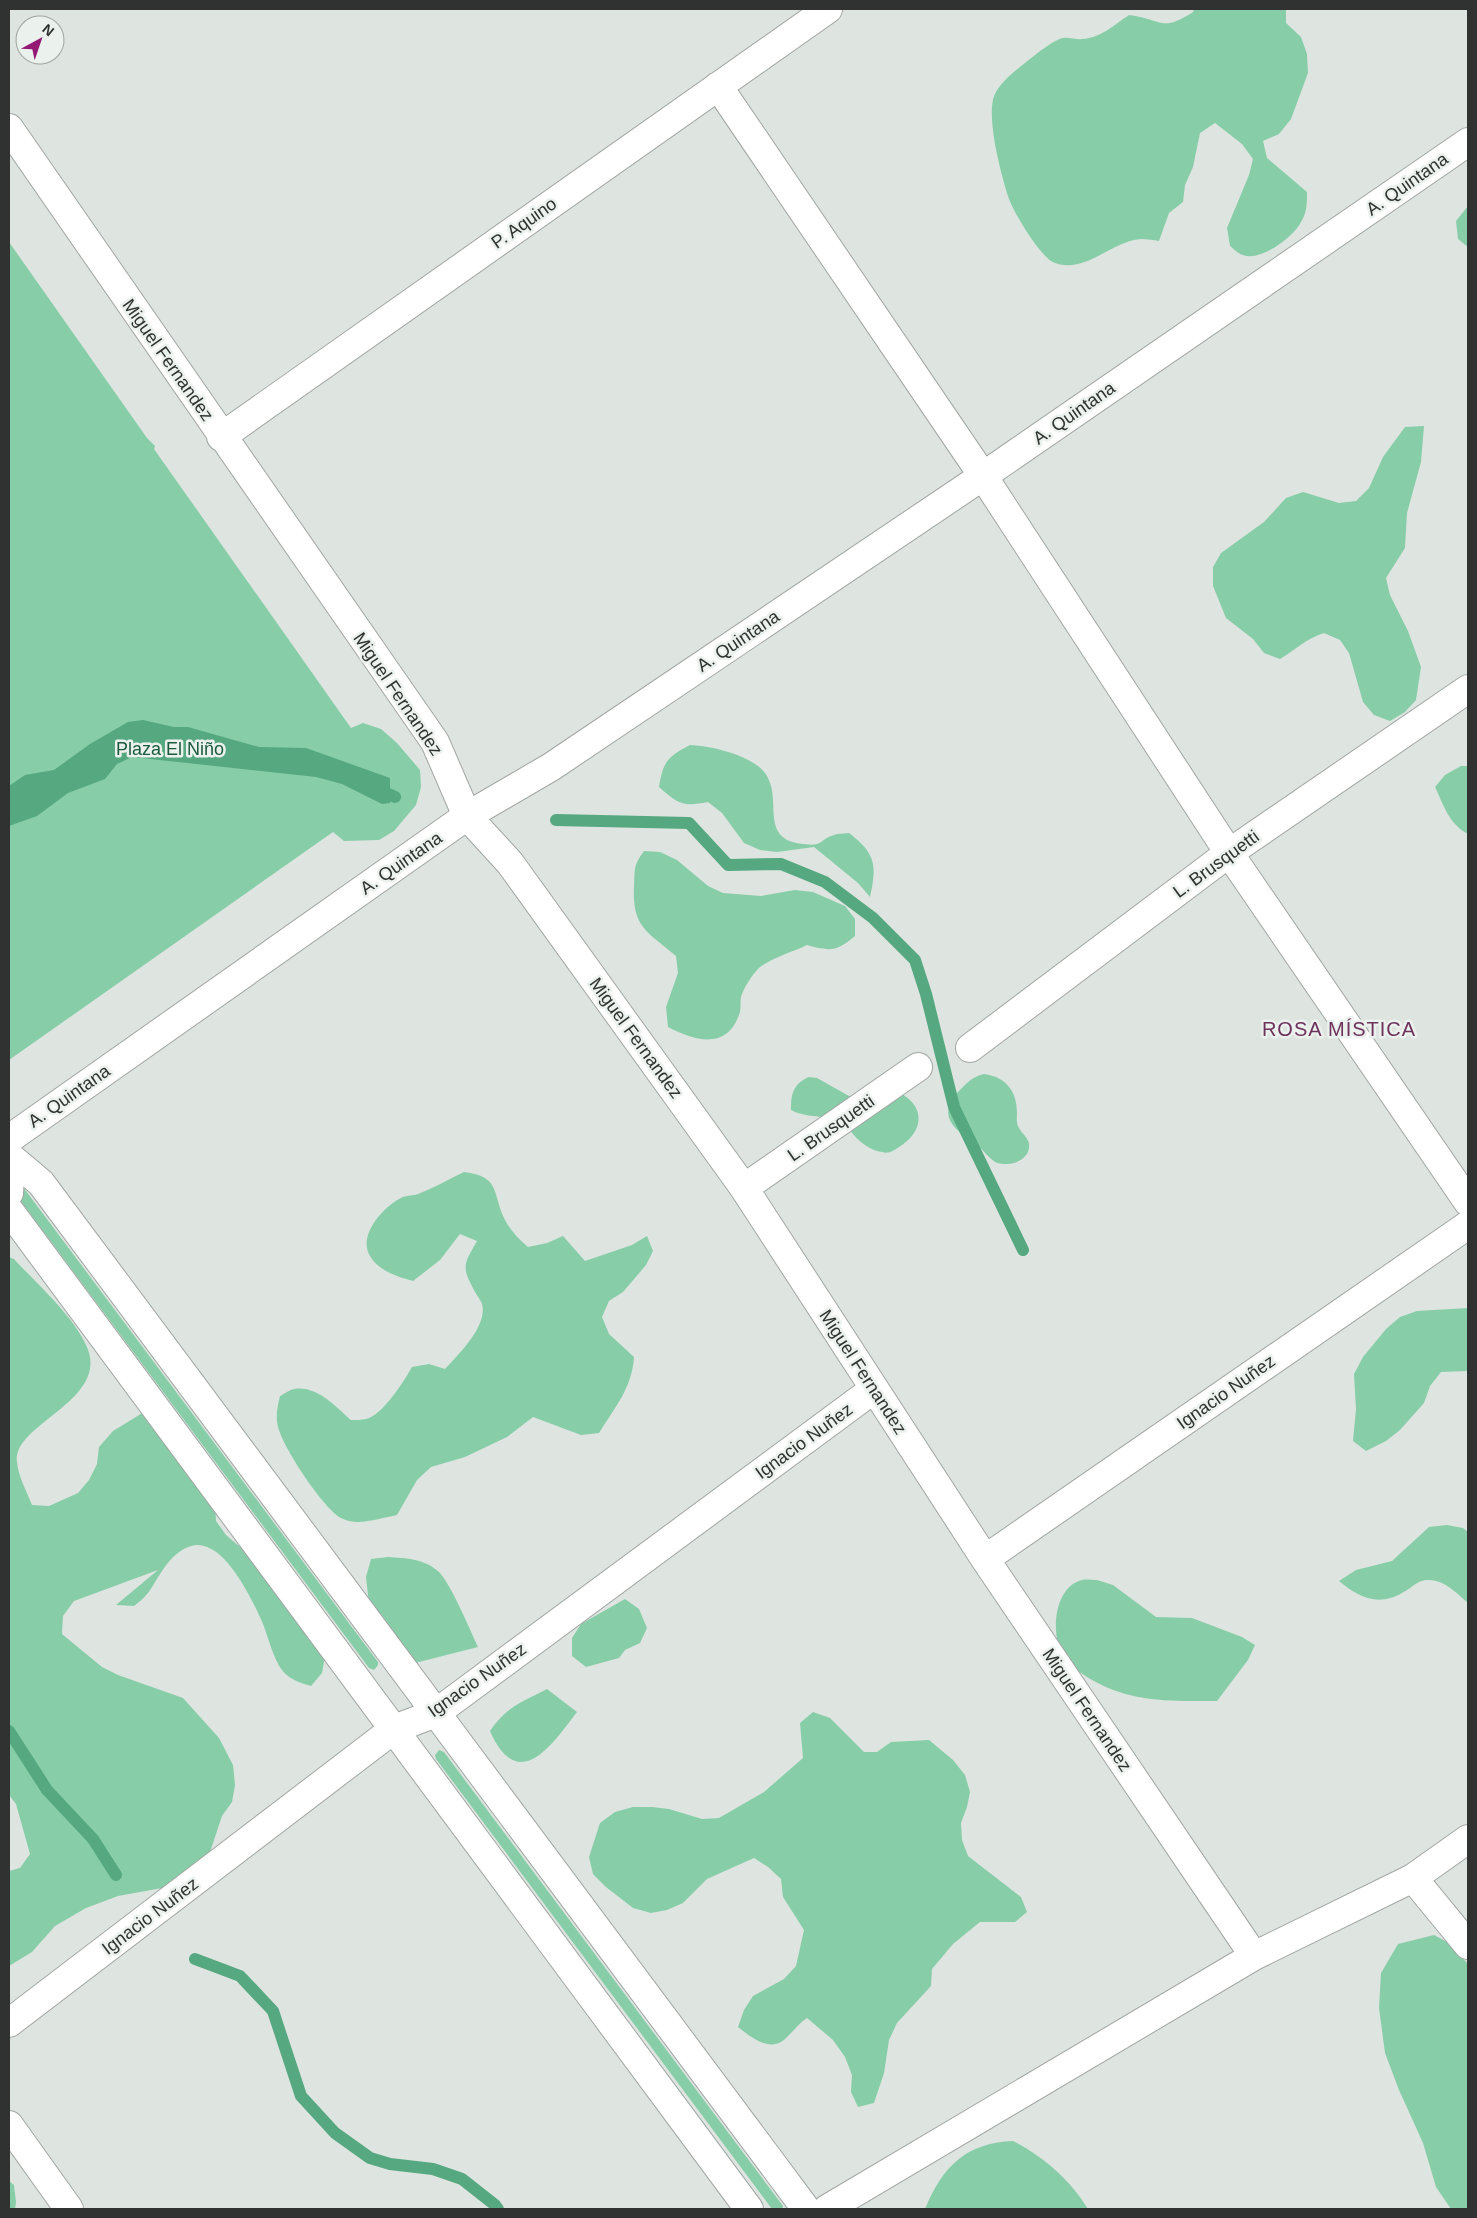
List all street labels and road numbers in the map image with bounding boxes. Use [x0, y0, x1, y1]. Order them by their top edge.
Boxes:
street label: A. Quintana [1362, 148, 1452, 219]
street label: P. Aquino [488, 193, 560, 253]
street label: Miguel Fernandez [118, 295, 218, 425]
street label: A. Quintana [1029, 377, 1119, 448]
street label: A. Quintana [693, 606, 784, 676]
street label: Miguel Fernandez [349, 629, 447, 759]
street label: L. Brusquetti [1169, 826, 1263, 902]
street label: A. Quintana [356, 827, 446, 898]
street label: Miguel Fernandez [586, 974, 686, 1102]
street label: A. Quintana [24, 1060, 114, 1131]
street label: L. Brusquetti [784, 1091, 878, 1165]
street label: Miguel Fernandez [815, 1306, 911, 1438]
street label: Ignacio Nuñez [1173, 1351, 1279, 1433]
street label: Ignacio Nuñez [752, 1399, 856, 1483]
street label: Ignacio Nuñez [424, 1639, 530, 1721]
street label: Miguel Fernandez [1038, 1645, 1136, 1775]
street label: Ignacio Nuñez [98, 1873, 202, 1959]

